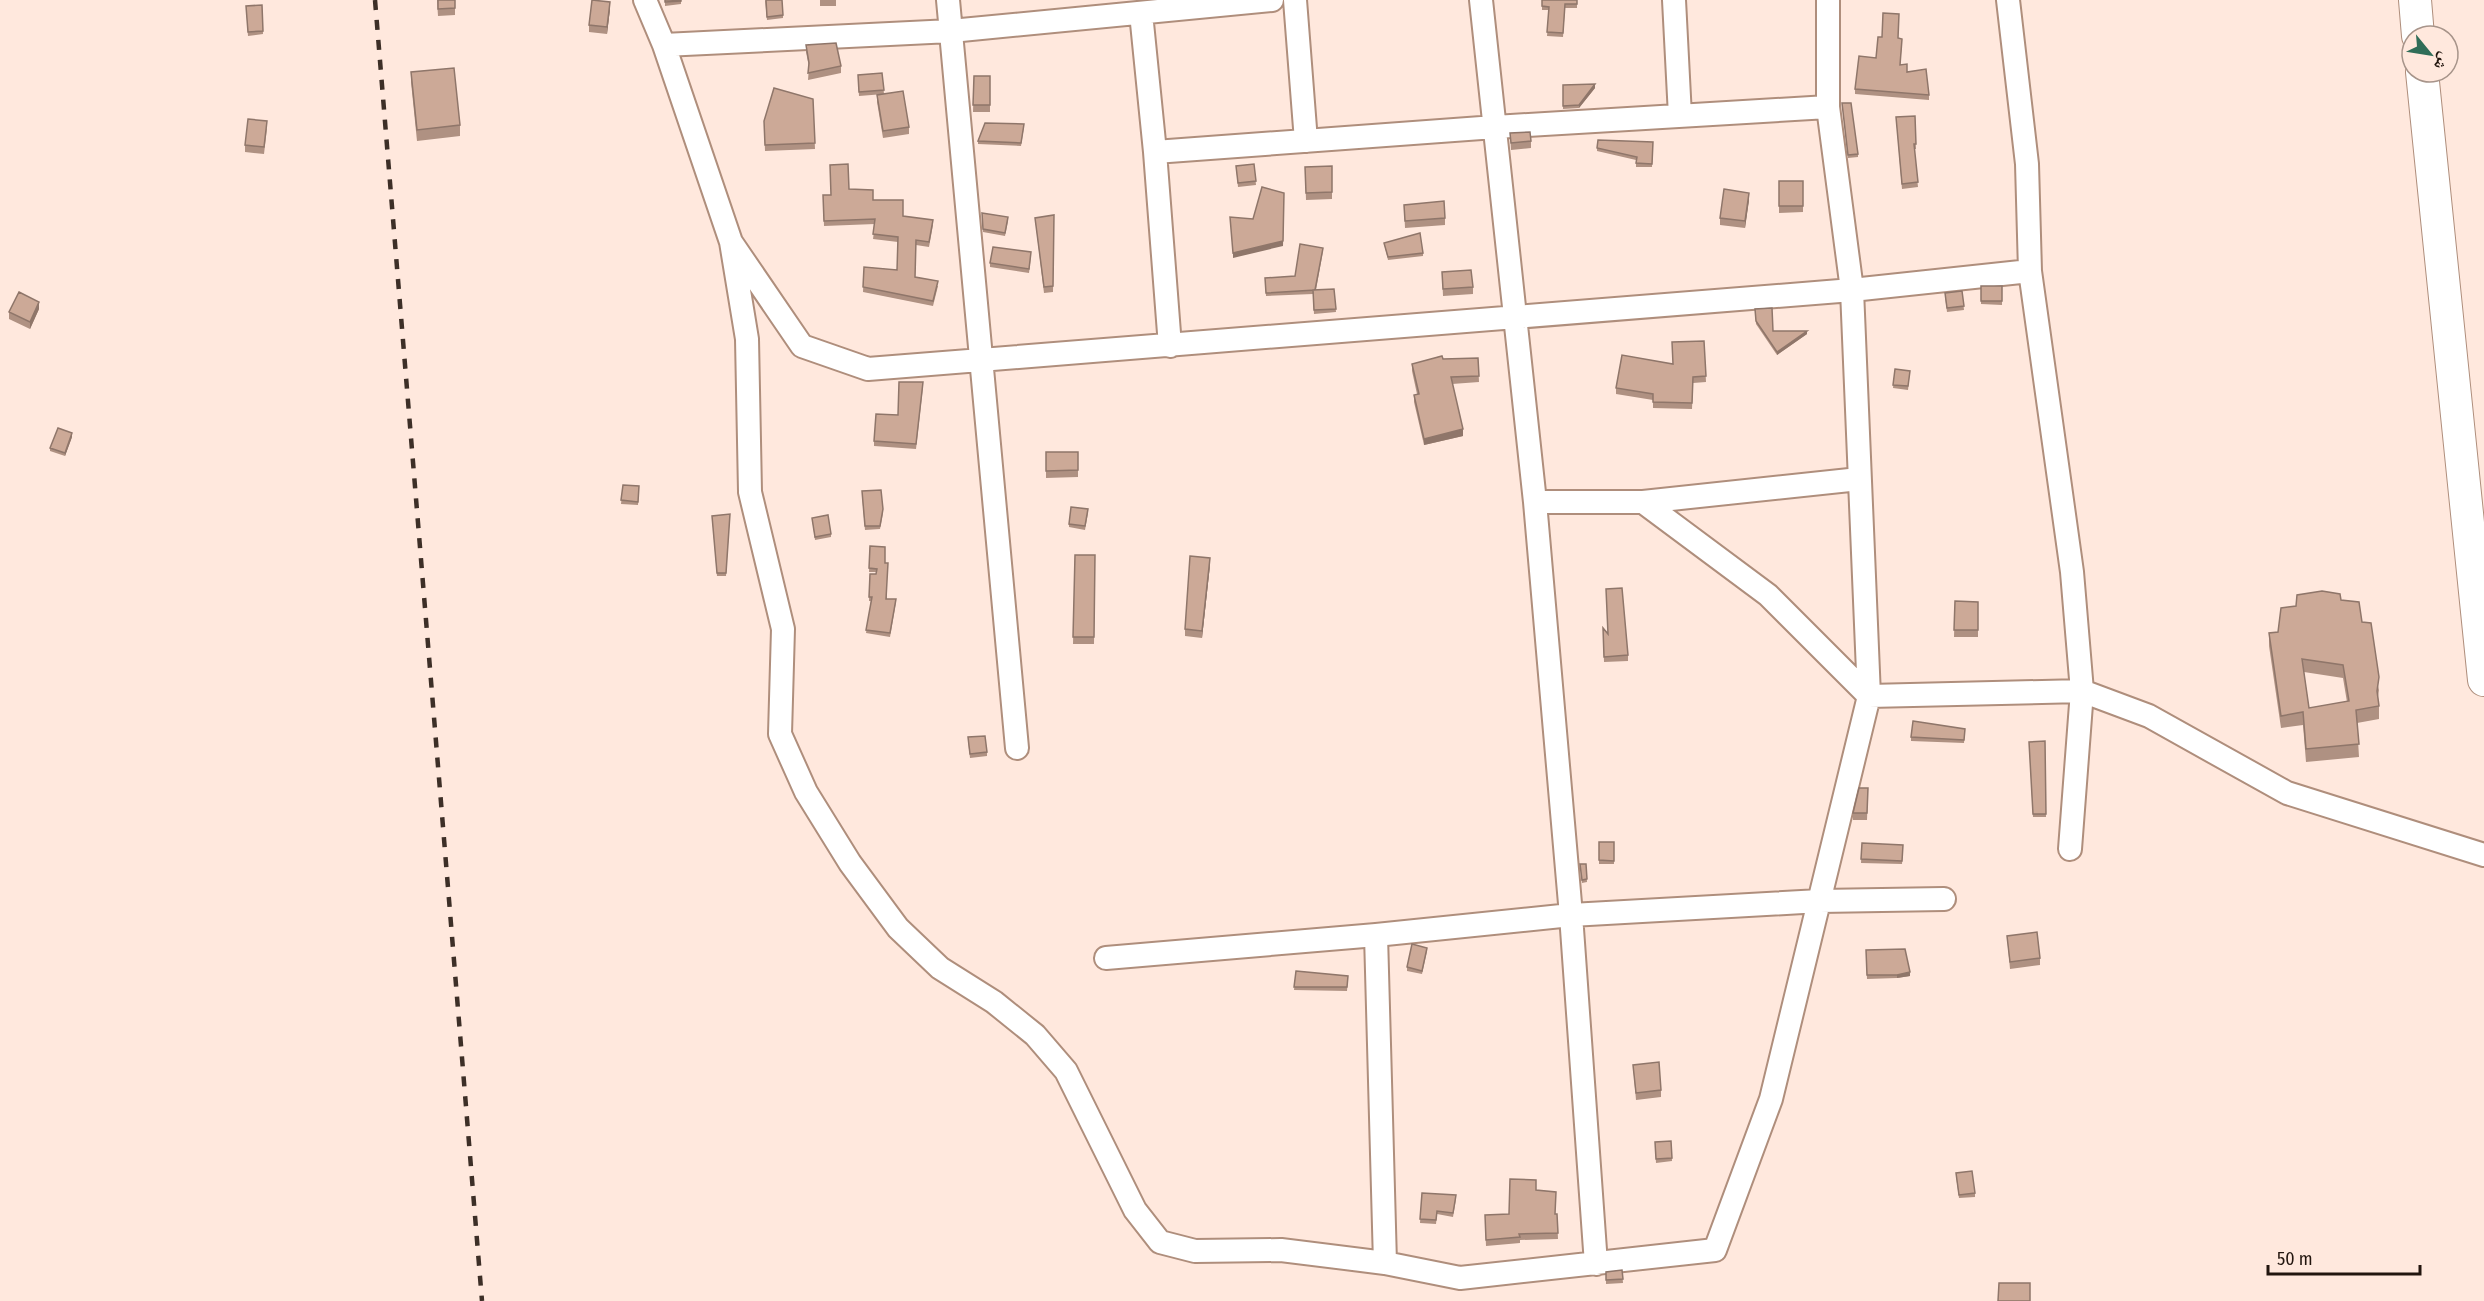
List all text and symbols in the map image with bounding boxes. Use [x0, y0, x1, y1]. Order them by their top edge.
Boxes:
north arrow [2400, 24, 2460, 84]
text: ش [2430, 49, 2455, 73]
scale bar [2268, 1238, 2420, 1276]
text: 50 m [2277, 1248, 2313, 1270]

